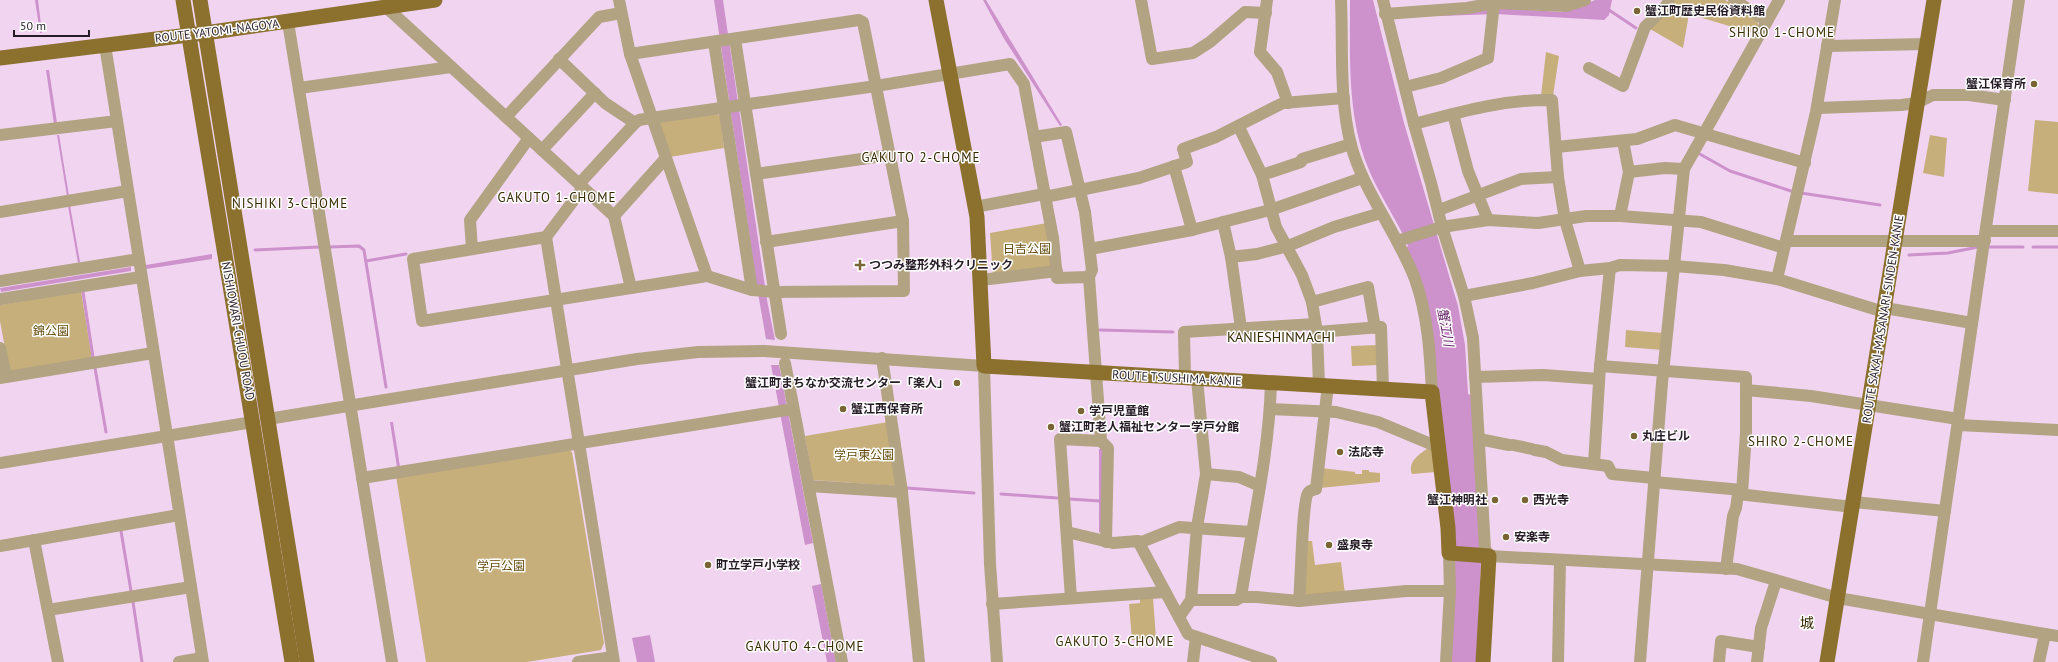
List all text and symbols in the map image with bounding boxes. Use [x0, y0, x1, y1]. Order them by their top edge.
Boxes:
place label: 蟹江町歴史民俗資料館 [1645, 3, 1765, 18]
marker: 蟹江町歴史民俗資料館 [1632, 6, 1642, 16]
scale bar [14, 12, 89, 38]
street label: ROUTE YATOMI-NAGOYA [154, 15, 280, 46]
text: 50 m [20, 18, 46, 33]
district label: SHIRO 1-CHOME [1729, 24, 1835, 41]
place label: 蟹江保育所 [1966, 76, 2026, 91]
marker: 蟹江保育所 [2029, 79, 2039, 89]
district label: GAKUTO 2-CHOME [862, 149, 981, 166]
district label: GAKUTO 1-CHOME [498, 189, 617, 206]
district label: NISHIKI 3-CHOME [232, 195, 348, 212]
street label: ROUTE SAKAI-MASANARI-SINDEN-KANIE [1859, 214, 1906, 424]
park label: 日吉公園 [1003, 241, 1051, 256]
place label: つつみ整形外科クリニック [869, 257, 1013, 272]
marker: つつみ整形外科クリニック [854, 259, 866, 271]
street label: NISHIOWARI-CHUOU ROAD [219, 260, 258, 401]
water label: 蟹江川 [1434, 306, 1458, 350]
park label: 錦公園 [33, 323, 69, 338]
district label: KANIESHINMACHI [1227, 328, 1335, 346]
street label: ROUTE TSUSHIMA-KANIE [1112, 367, 1242, 388]
place label: 蟹江町まちなか交流センター「楽人」 [745, 375, 949, 390]
marker: 蟹江町まちなか交流センター「楽人」 [952, 378, 962, 388]
place label: 蟹江西保育所 [851, 401, 923, 416]
place label: 学戸児童館 [1089, 403, 1149, 418]
marker: 蟹江西保育所 [838, 404, 848, 414]
marker: 学戸児童館 [1076, 406, 1086, 416]
place label: 蟹江町老人福祉センター学戸分館 [1059, 419, 1239, 434]
marker: 蟹江町老人福祉センター学戸分館 [1046, 422, 1056, 432]
place label: 丸庄ビル [1642, 428, 1690, 443]
marker: 丸庄ビル [1629, 431, 1639, 441]
district label: SHIRO 2-CHOME [1748, 433, 1854, 450]
place label: 法応寺 [1348, 444, 1384, 459]
park label: 学戸東公園 [834, 447, 894, 462]
marker: 法応寺 [1335, 447, 1345, 457]
place label: 蟹江神明社 [1427, 492, 1487, 507]
place label: 西光寺 [1533, 492, 1569, 507]
marker: 蟹江神明社 [1490, 495, 1500, 505]
marker: 西光寺 [1520, 495, 1530, 505]
place label: 安楽寺 [1514, 529, 1550, 544]
marker: 安楽寺 [1501, 532, 1511, 542]
place label: 盛泉寺 [1337, 537, 1373, 552]
marker: 盛泉寺 [1324, 540, 1334, 550]
place label: 町立学戸小学校 [716, 557, 800, 572]
park label: 学戸公園 [477, 558, 525, 573]
marker: 町立学戸小学校 [703, 560, 713, 570]
district label: 城 [1800, 614, 1814, 632]
district label: GAKUTO 3-CHOME [1056, 633, 1175, 650]
district label: GAKUTO 4-CHOME [746, 638, 865, 655]

